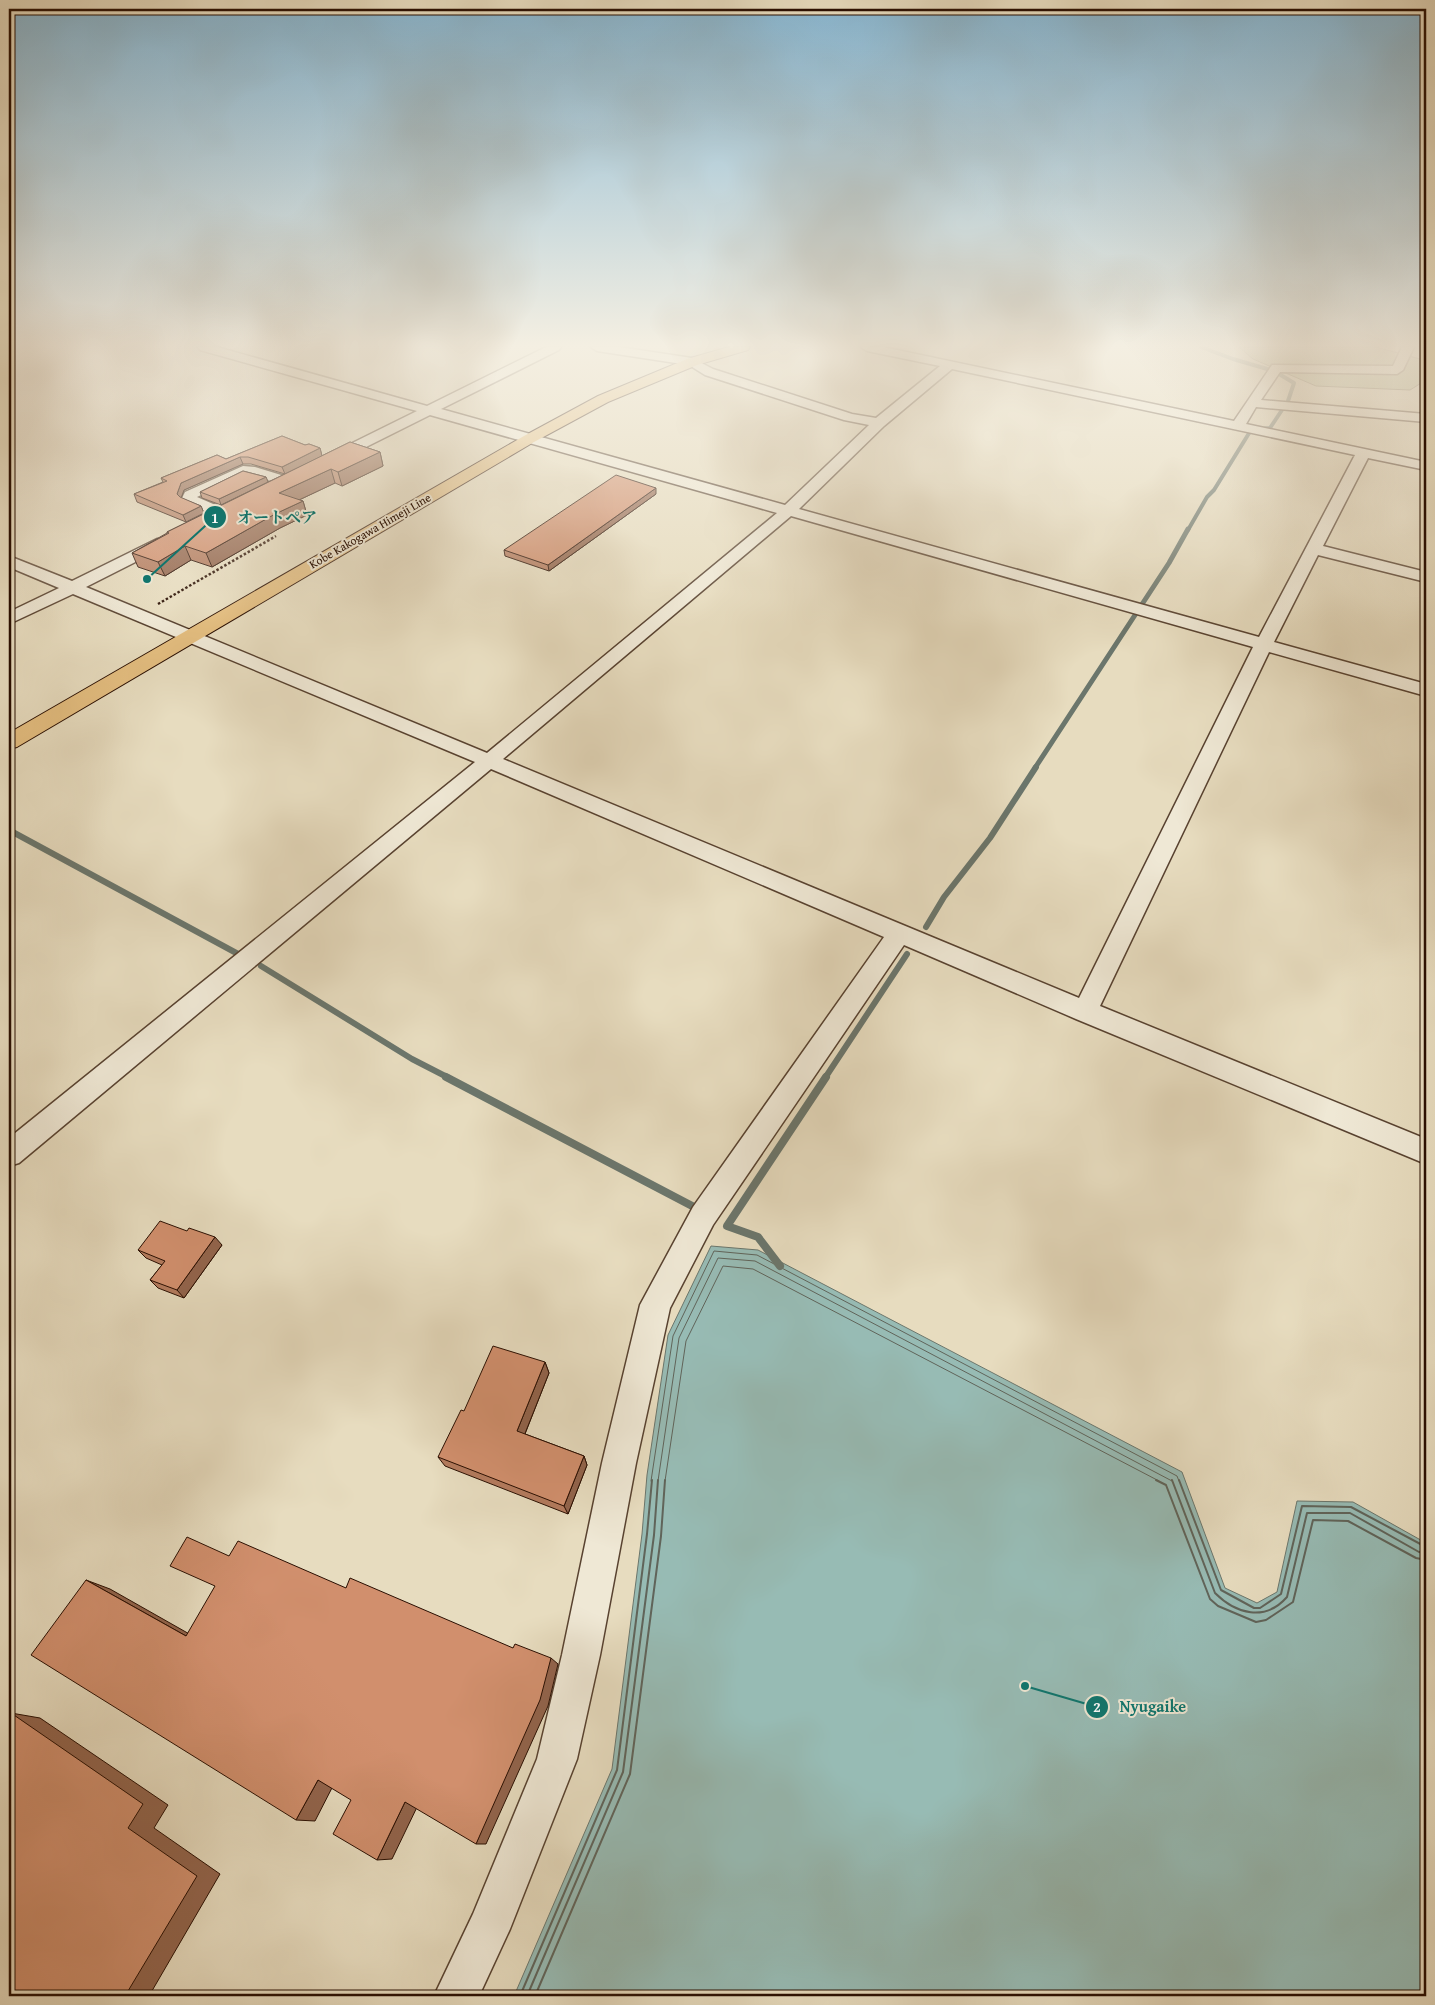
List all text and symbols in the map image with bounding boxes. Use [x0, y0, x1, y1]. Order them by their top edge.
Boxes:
street label: Kobe Kakogawa Himeji Line [306, 488, 434, 572]
callout: オートペア [202, 502, 327, 533]
text: オートペア [237, 505, 317, 529]
text: 1 [211, 507, 219, 528]
callout: Nyugaike [1084, 1691, 1196, 1722]
text: Nyugaike [1120, 1694, 1186, 1718]
text: 2 [1093, 1696, 1101, 1717]

